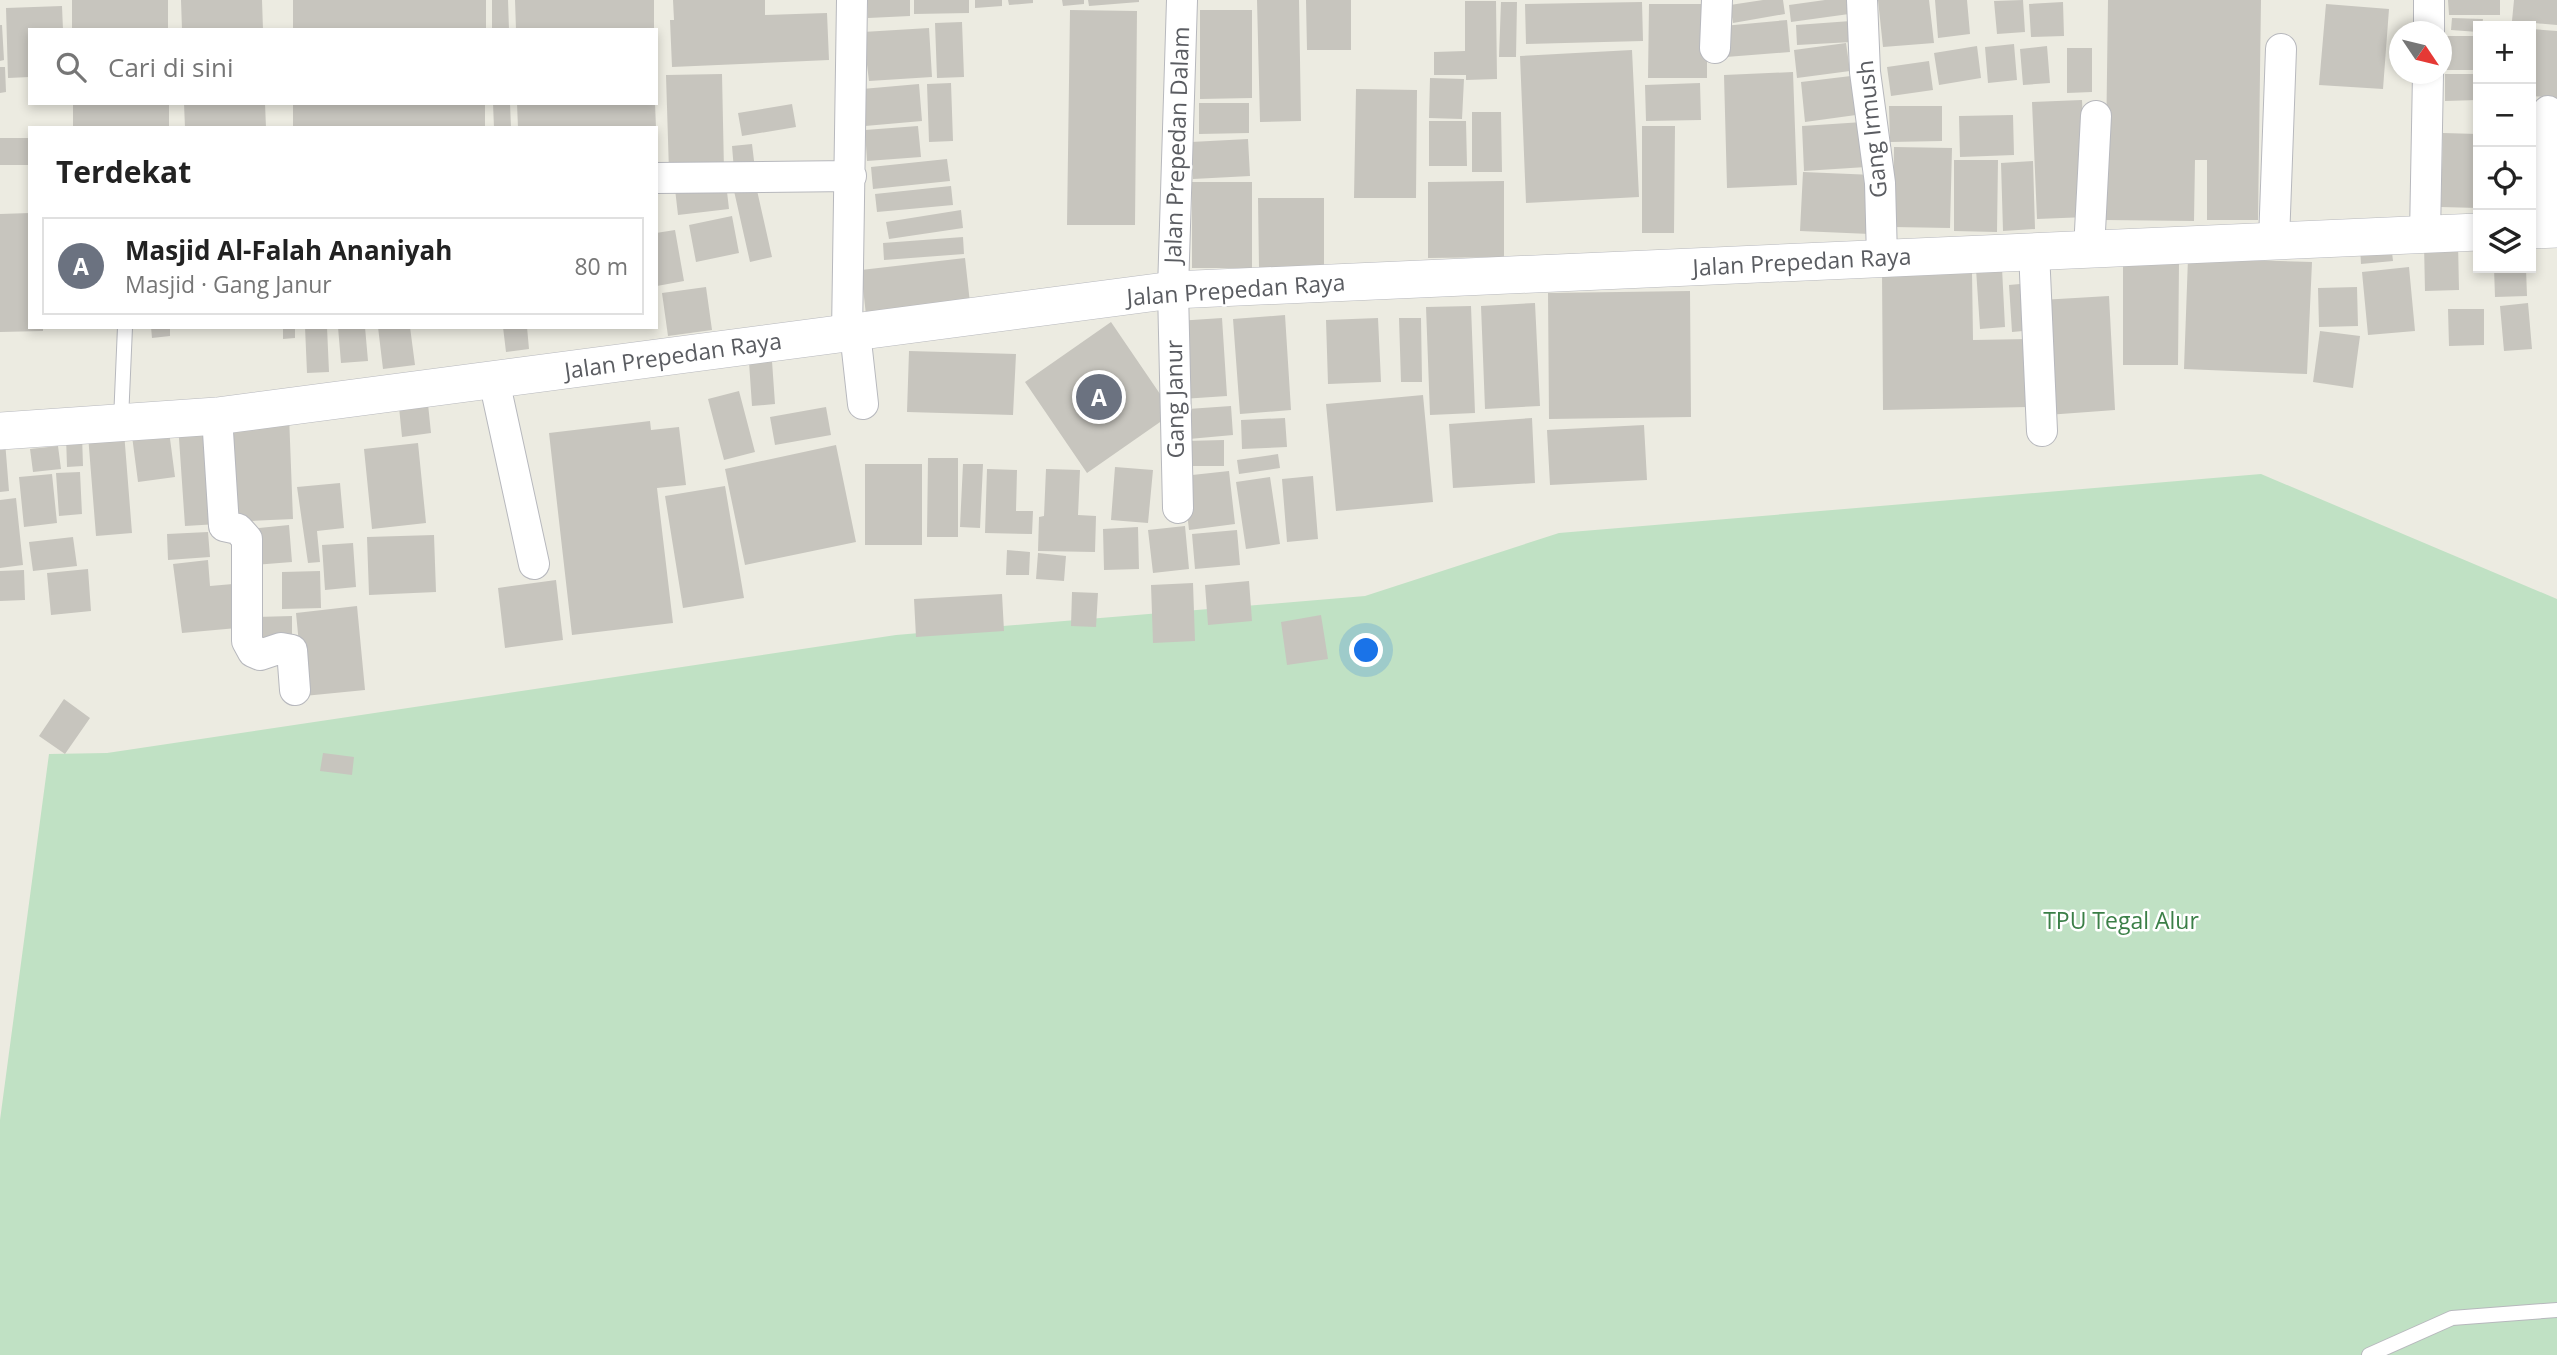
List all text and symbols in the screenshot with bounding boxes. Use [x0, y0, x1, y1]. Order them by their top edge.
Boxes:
north arrow [2389, 21, 2452, 84]
map controls [2473, 21, 2536, 273]
button: + [2473, 21, 2536, 84]
street label: Jalan Prepedan Dalam [1156, 26, 1196, 266]
search box [28, 28, 658, 105]
icon: search [52, 48, 90, 86]
text: Cari di sini [108, 49, 233, 85]
street label: Gang Irmush [1848, 59, 1894, 200]
button: − [2473, 84, 2536, 147]
button: locate [2473, 147, 2536, 210]
text: Terdekat [56, 151, 191, 192]
button: layers [2473, 210, 2536, 273]
text: Masjid Al-Falah Ananiyah [125, 232, 452, 268]
street label: Jalan Prepedan Raya [1690, 239, 1912, 283]
text: A [73, 250, 89, 282]
text: 80 m [574, 250, 628, 282]
street label: Jalan Prepedan Raya [1124, 265, 1346, 313]
text: Masjid · Gang Janur [125, 268, 332, 300]
street label: Jalan Prepedan Raya [560, 324, 784, 386]
street label: Gang Janur [1157, 339, 1191, 459]
pin: A [1076, 371, 1122, 423]
your location [1349, 633, 1383, 667]
park label: TPU Tegal Alur [2043, 904, 2199, 936]

